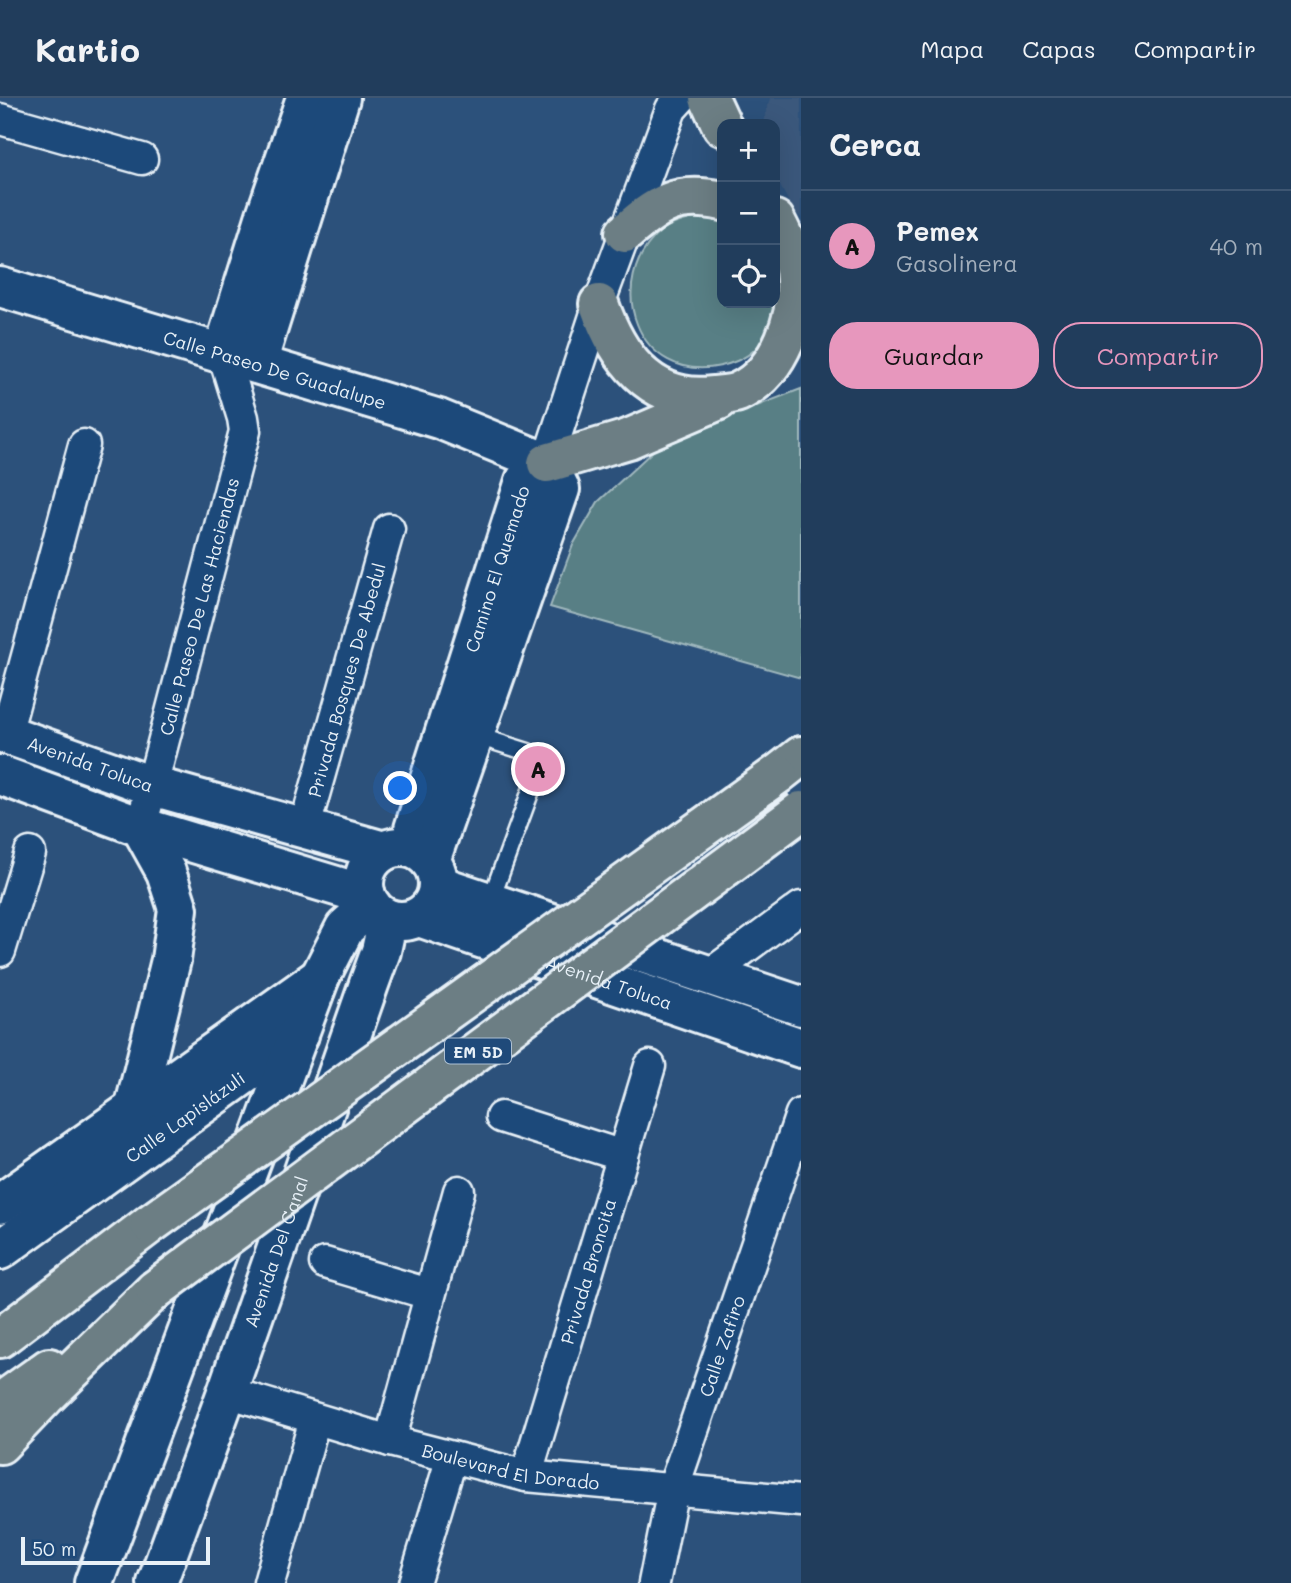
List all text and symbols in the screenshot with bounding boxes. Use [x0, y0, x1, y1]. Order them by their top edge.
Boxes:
text: Kartio [35, 27, 140, 70]
text: Mapa [920, 33, 984, 64]
text: Capas [1022, 33, 1096, 64]
text: Compartir [1134, 33, 1256, 64]
map controls [717, 119, 780, 308]
button: + [717, 119, 780, 182]
text: Cerca [829, 124, 921, 164]
button: − [717, 182, 780, 245]
text: Pemex [896, 214, 979, 248]
text: A [844, 231, 860, 261]
text: 40 m [1210, 231, 1263, 261]
button: locate [717, 245, 780, 308]
text: Gasolinera [896, 248, 1018, 278]
button: Guardar [829, 322, 1039, 389]
button: Compartir [1053, 322, 1263, 389]
street label: Calle Paseo De Guadalupe [160, 325, 389, 414]
street label: Calle Paseo De Las Haciendas [154, 475, 244, 738]
street label: Camino El Quemado [459, 482, 535, 655]
street label: Privada Bosques De Abedul [302, 560, 391, 800]
street label: Avenida Toluca [24, 731, 157, 798]
pin: A [515, 743, 561, 795]
your location [383, 771, 417, 805]
street label: Avenida Toluca [543, 949, 676, 1015]
road number: EM 5D [445, 1038, 511, 1063]
street label: Calle Lapislázuli [121, 1066, 250, 1168]
street label: Avenida Del Canal [238, 1173, 313, 1331]
street label: Privada Broncita [555, 1195, 621, 1347]
street label: Calle Zafiro [693, 1292, 750, 1400]
street label: Boulevard El Dorado [420, 1438, 601, 1495]
scale bar [21, 1534, 210, 1566]
text: 50 m [32, 1536, 76, 1561]

